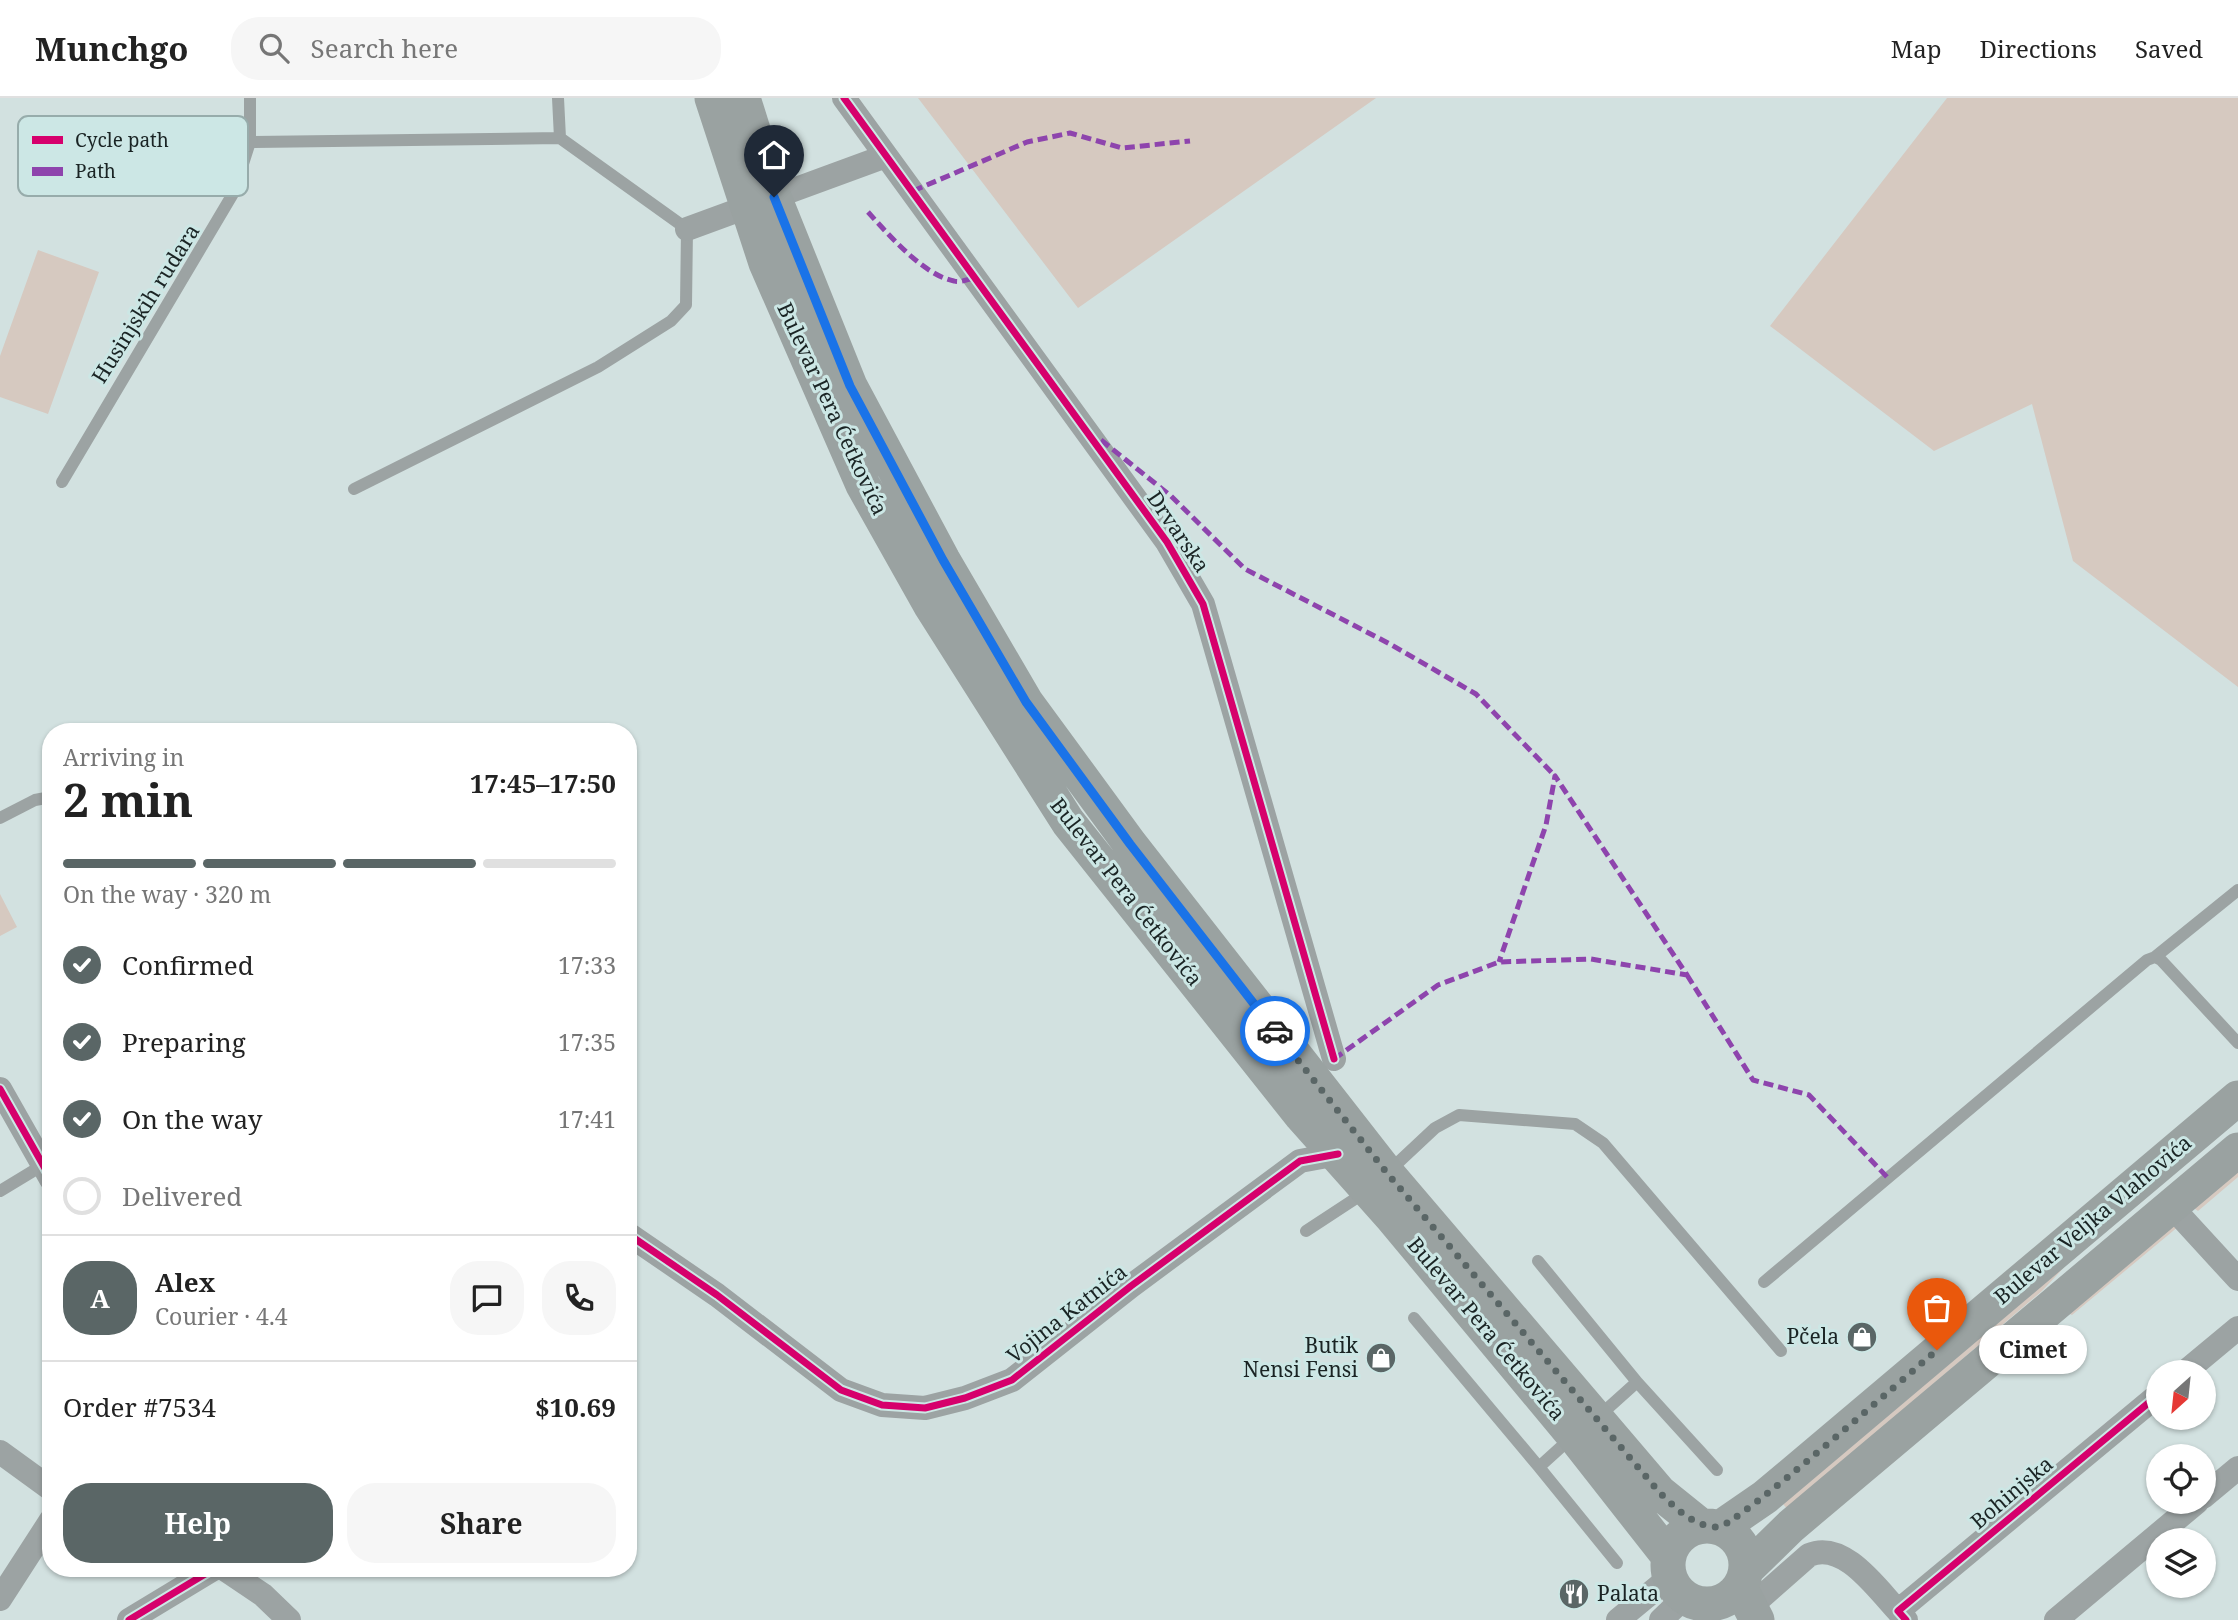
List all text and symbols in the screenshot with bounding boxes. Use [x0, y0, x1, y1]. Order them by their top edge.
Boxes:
search box [231, 17, 721, 80]
text: Munchgo [35, 26, 189, 71]
icon: search [255, 29, 293, 67]
text: Search here [311, 30, 458, 66]
text: Map [1891, 32, 1942, 65]
text: Directions [1980, 32, 2097, 65]
text: Saved [2135, 32, 2203, 65]
legend [18, 116, 248, 196]
pin [744, 125, 804, 197]
text: Cycle path [75, 127, 169, 153]
icon: home [755, 136, 793, 174]
text: Path [75, 158, 116, 184]
street label: Husinjskih rudara [85, 219, 205, 388]
street label: Bulevar Pera Ćetkovića [771, 298, 894, 519]
street label: Drvarska [1141, 485, 1216, 578]
text: Arriving in [63, 741, 184, 773]
text: 17:45–17:50 [470, 765, 616, 801]
text: 2 min [63, 768, 193, 830]
street label: Bulevar Pera Ćetkovića [1045, 792, 1209, 991]
text: On the way · 320 m [63, 878, 271, 910]
icon: check [63, 946, 101, 984]
text: Confirmed [122, 947, 254, 983]
text: 17:33 [558, 949, 616, 981]
courier [1240, 996, 1310, 1066]
icon: car [1256, 1012, 1294, 1050]
icon: check [63, 1023, 101, 1061]
text: Preparing [122, 1024, 246, 1060]
text: 17:35 [558, 1026, 616, 1058]
icon: check [63, 1100, 101, 1138]
text: On the way [122, 1101, 262, 1137]
text: 17:41 [558, 1103, 616, 1135]
street label: Bulevar Veljka Vlahovića [1988, 1128, 2197, 1310]
text: Delivered [122, 1178, 242, 1214]
street label: Bulevar Pera Ćetkovića [1402, 1231, 1572, 1426]
street label: Vojina Katnića [1001, 1257, 1132, 1369]
button: chat [450, 1261, 524, 1335]
button: phone [542, 1261, 616, 1335]
text: Alex [155, 1264, 215, 1300]
pin [1907, 1278, 1967, 1350]
text: A [90, 1280, 110, 1316]
icon: bag [1918, 1289, 1956, 1327]
text: Courier · 4.4 [155, 1300, 288, 1332]
shop icon: Pčela [1845, 1320, 1879, 1354]
place label: Pčela [1786, 1322, 1839, 1350]
callout: Cimet [1979, 1326, 2088, 1374]
place label: Butik Nensi Fensi [1243, 1331, 1359, 1383]
text: Cimet [1999, 1333, 2067, 1365]
shop icon: Butik Nensi Fensi [1364, 1341, 1398, 1375]
north arrow [2146, 1360, 2216, 1430]
map controls [2146, 1360, 2216, 1598]
text: Order #7534 [63, 1389, 216, 1425]
text: $10.69 [535, 1389, 616, 1425]
button: locate [2146, 1444, 2216, 1514]
street label: Bohinjska [1964, 1450, 2058, 1535]
button: Help [63, 1483, 333, 1563]
button: Share [347, 1483, 616, 1563]
button: layers [2146, 1528, 2216, 1598]
restaurant icon: Palata [1557, 1577, 1591, 1611]
place label: Palata [1597, 1579, 1659, 1607]

